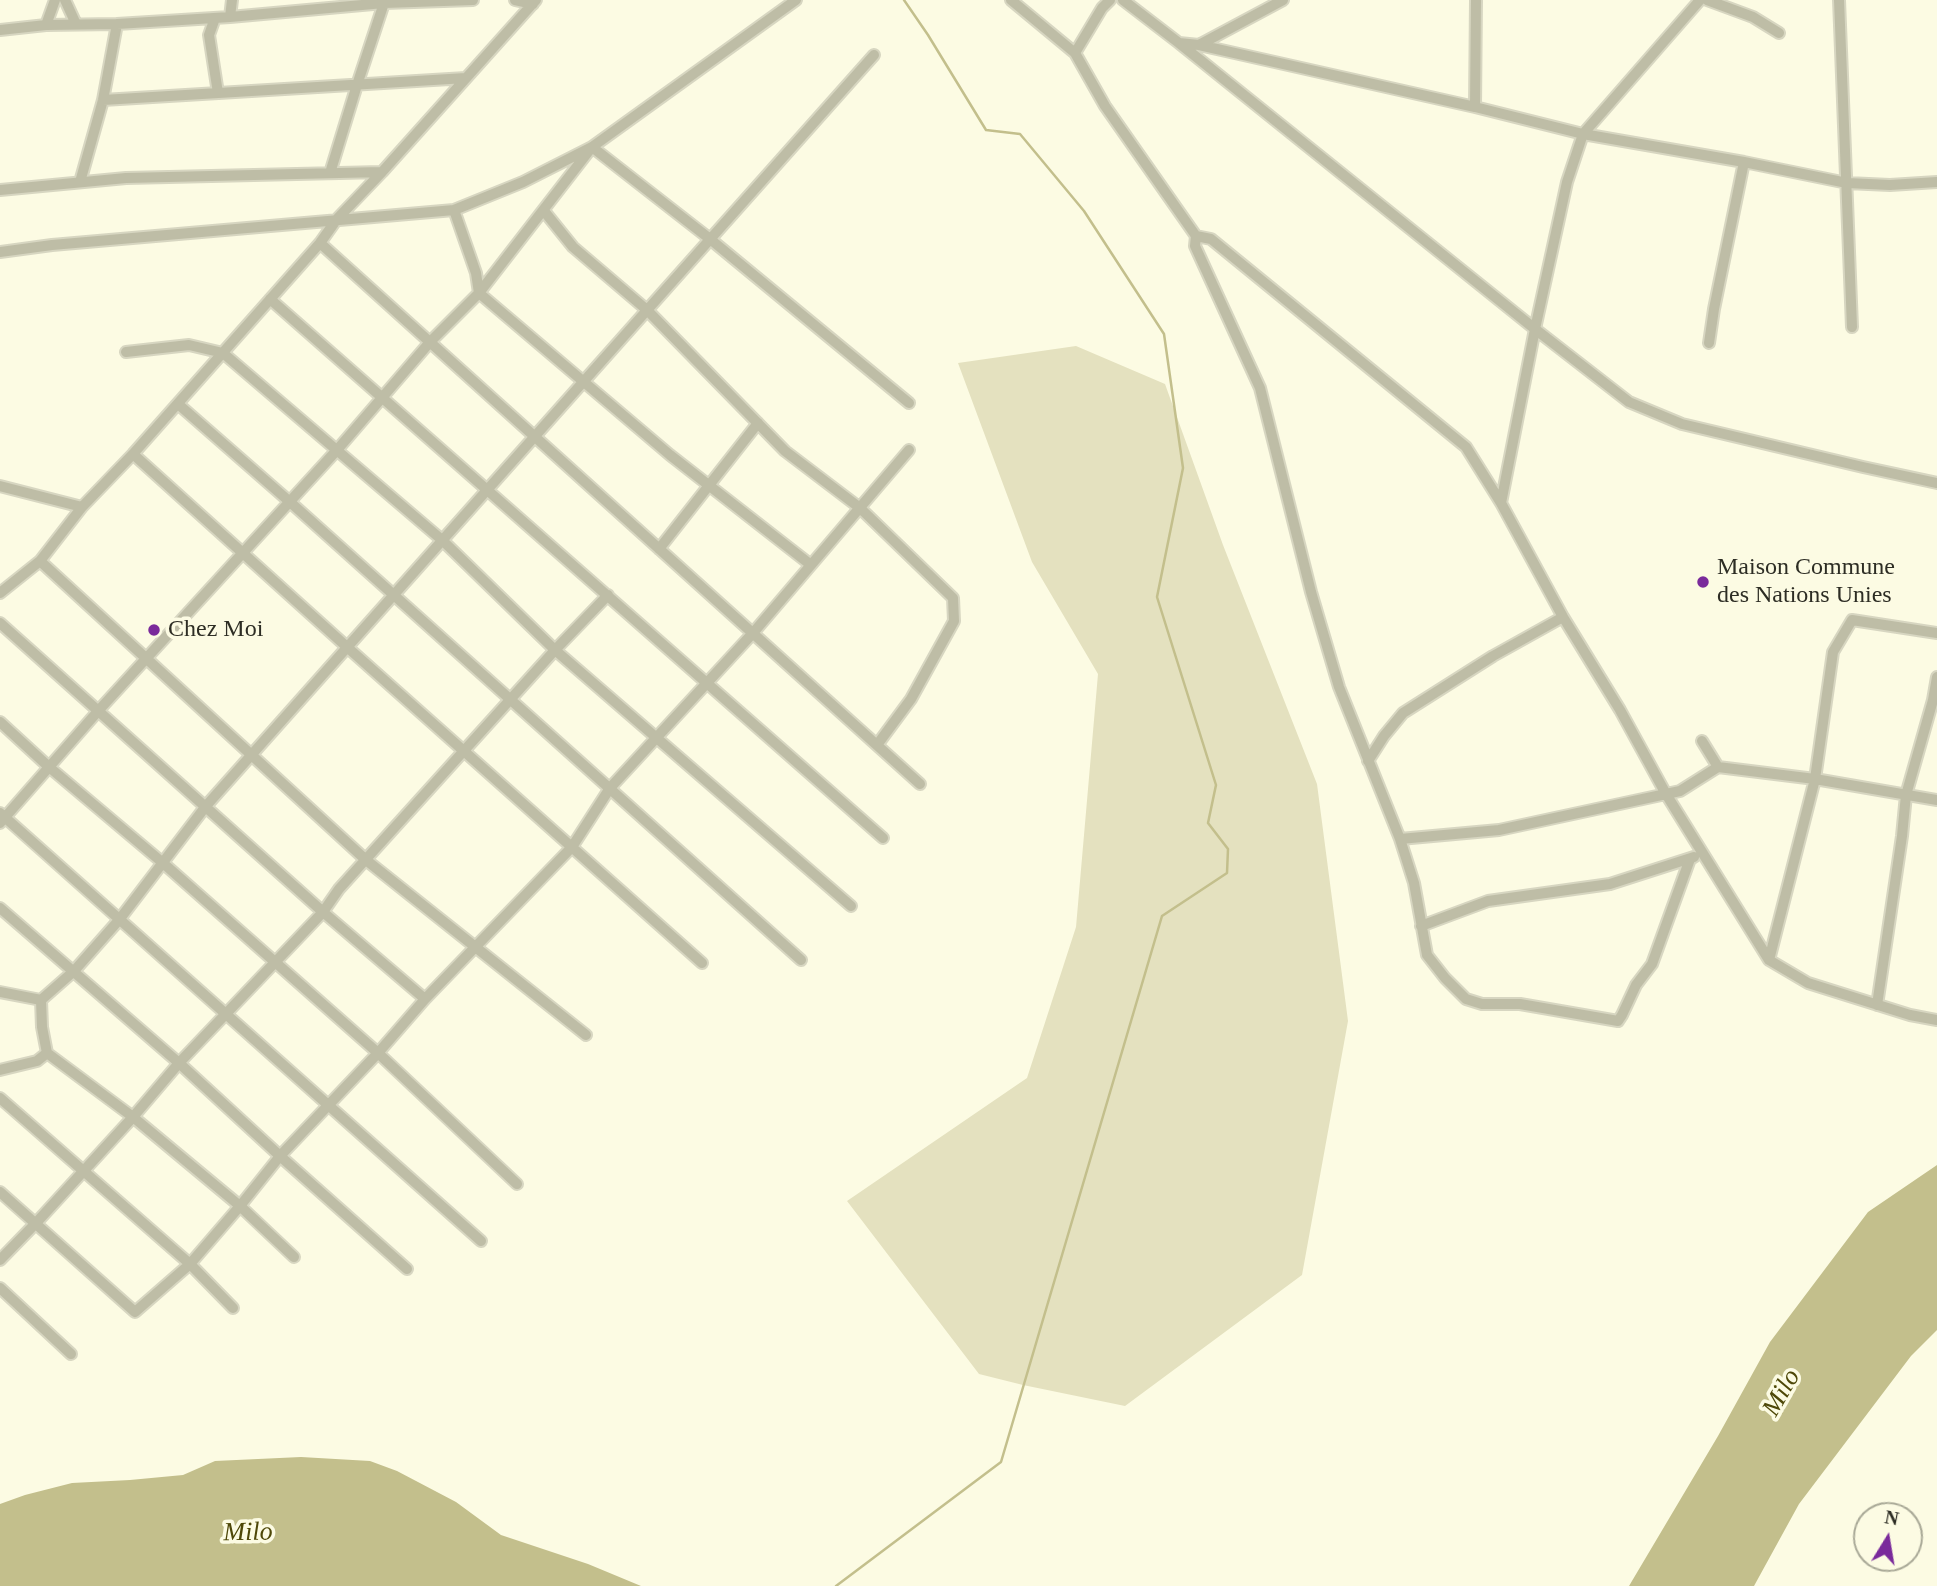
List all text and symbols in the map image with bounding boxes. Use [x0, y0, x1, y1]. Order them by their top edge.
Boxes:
place label: Maison Commune des Nations Unies [1717, 554, 1895, 610]
marker: Maison Commune des Nations Unies [1695, 574, 1711, 590]
place label: Chez Moi [168, 616, 263, 644]
marker: Chez Moi [146, 622, 162, 638]
water label: Milo [1756, 1364, 1808, 1422]
north arrow [1853, 1502, 1923, 1572]
text: N [1883, 1506, 1900, 1529]
water label: Milo [223, 1517, 273, 1549]

